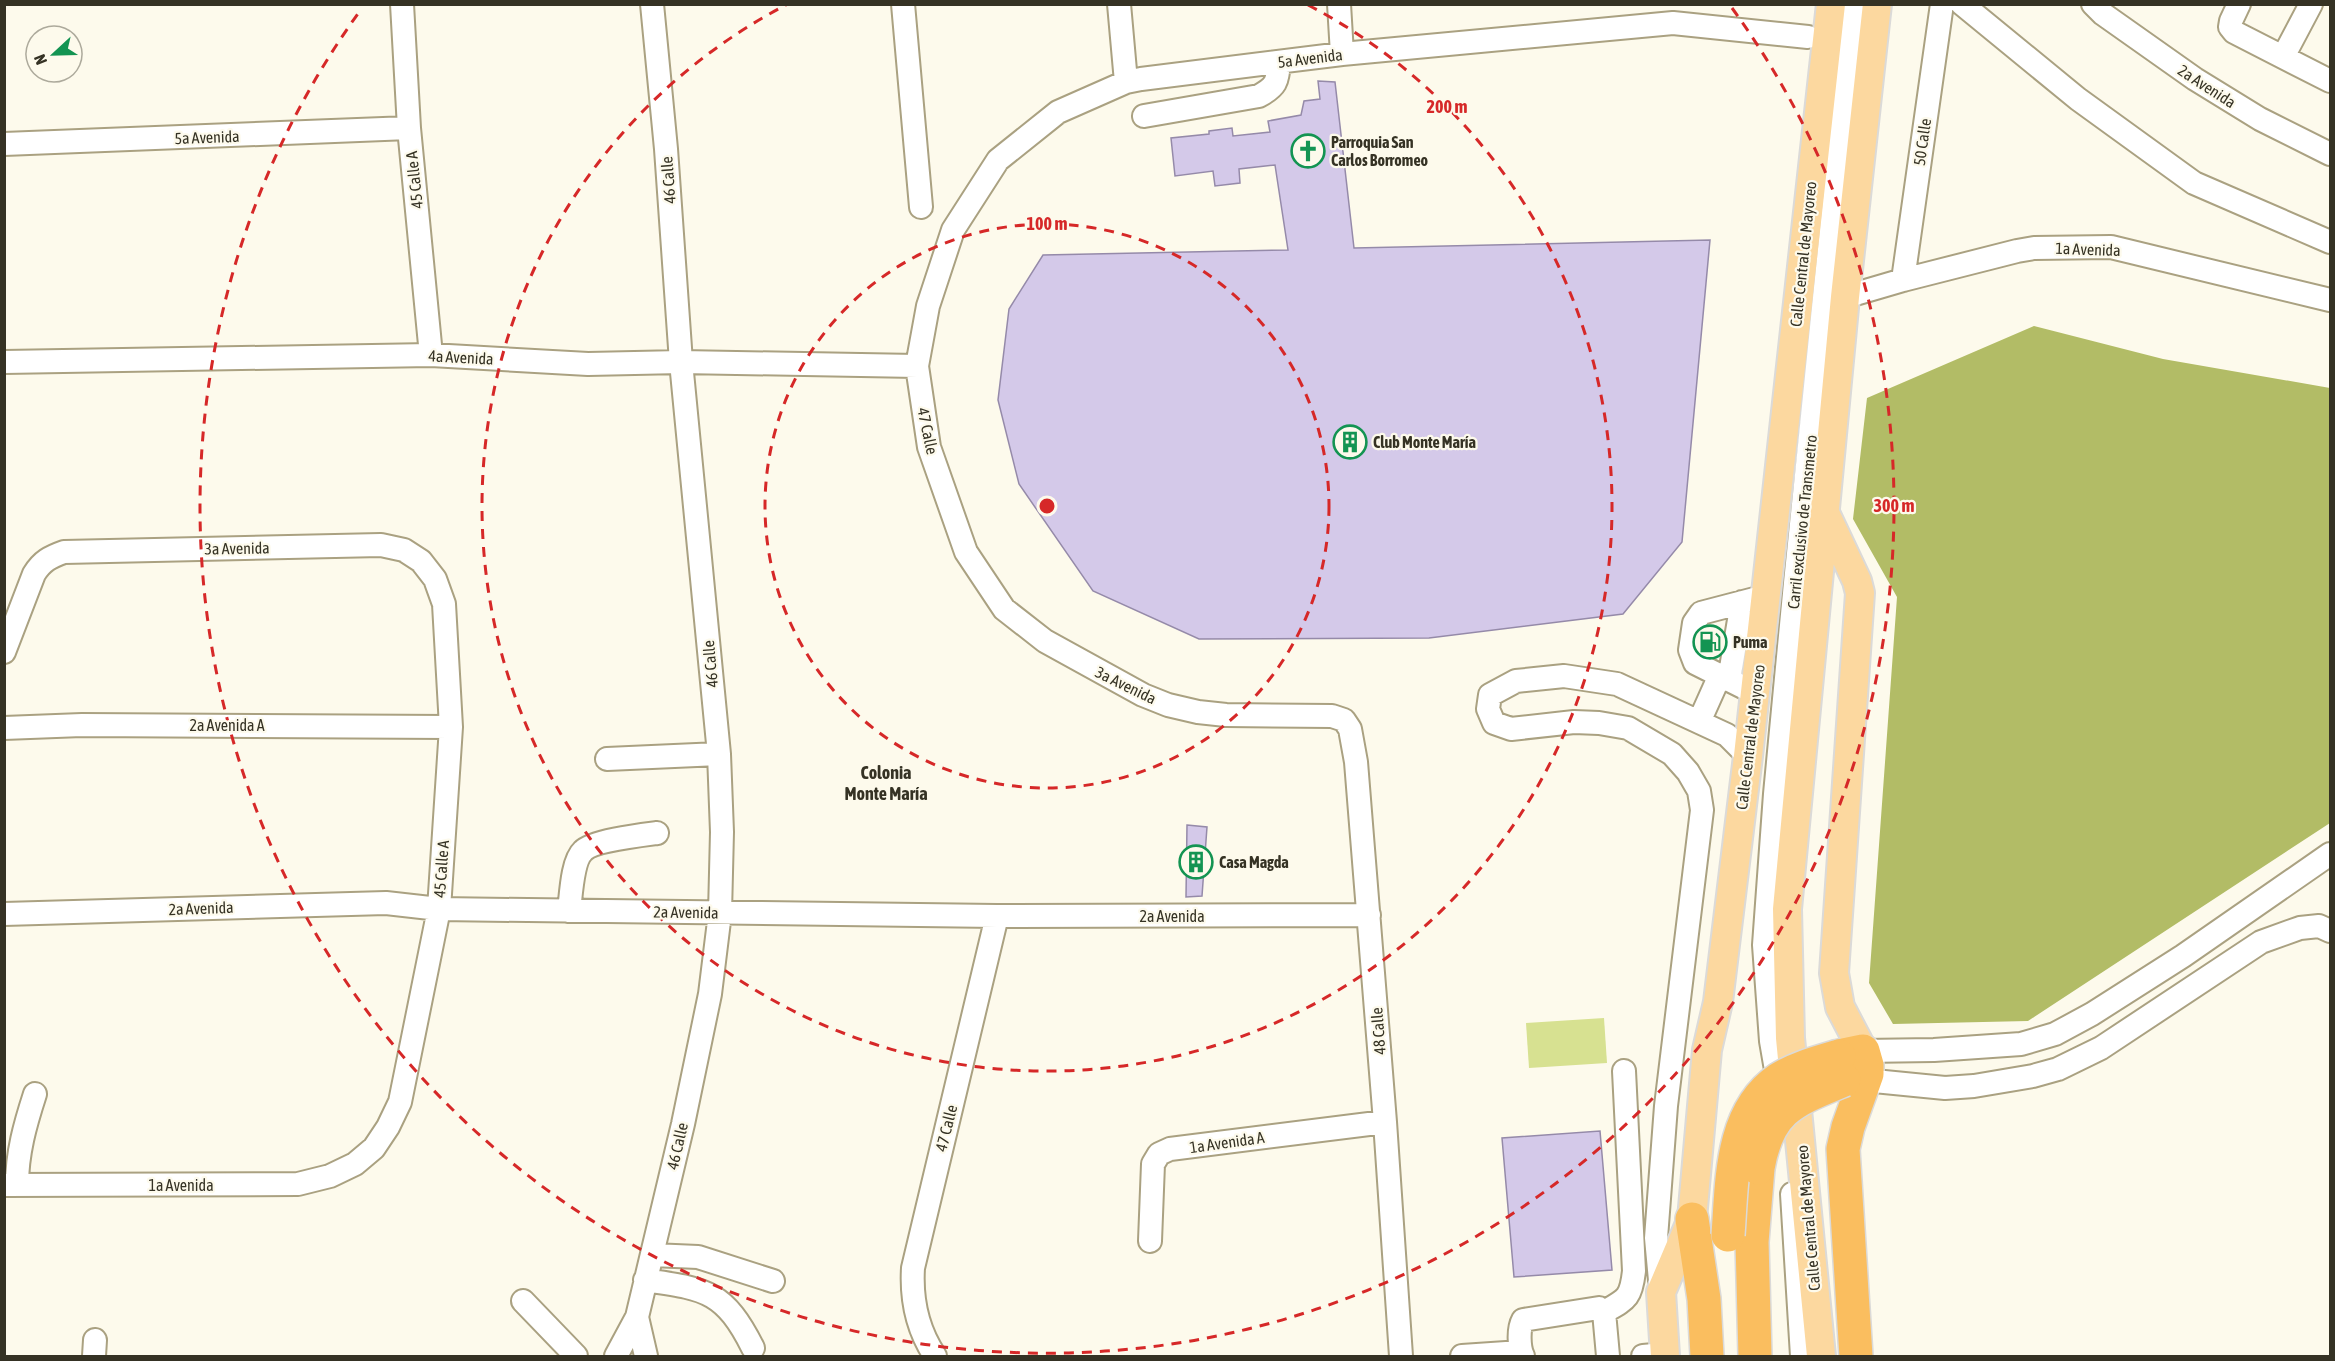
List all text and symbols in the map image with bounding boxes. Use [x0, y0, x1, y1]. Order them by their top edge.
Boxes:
north arrow [24, 24, 84, 84]
street label: 5a Avenida [1277, 45, 1343, 71]
text: N [30, 52, 50, 67]
street label: 2a Avenida [2175, 61, 2239, 111]
text: 200 m [1427, 96, 1467, 117]
street label: 50 Calle [1910, 117, 1934, 167]
street label: 5a Avenida [174, 127, 240, 147]
church icon: Parroquia San Carlos Borromeo [1290, 133, 1326, 169]
place label: Parroquia San Carlos Borromeo [1331, 133, 1429, 169]
street label: 45 Calle A [402, 150, 426, 210]
street label: 46 Calle [657, 156, 679, 204]
street label: Calle Central de Mayoreo [1786, 180, 1821, 328]
text: 100 m [1027, 213, 1067, 234]
street label: 1a Avenida [2055, 239, 2121, 259]
street label: 4a Avenida [428, 346, 494, 368]
street label: 47 Calle [914, 406, 942, 456]
building icon: Club Monte María [1332, 424, 1368, 460]
place label: Club Monte María [1373, 433, 1476, 451]
street label: Carril exclusivo de Transmetro [1784, 434, 1820, 610]
text: 300 m [1874, 495, 1914, 516]
centre of rings [1037, 496, 1057, 516]
street label: 3a Avenida [204, 538, 270, 558]
fuel station icon: Puma [1692, 624, 1728, 660]
place label: Puma [1733, 633, 1768, 651]
street label: 46 Calle [699, 640, 721, 688]
street label: 3a Avenida [1093, 663, 1159, 707]
street label: Calle Central de Mayoreo [1732, 663, 1769, 811]
street label: 2a Avenida A [189, 716, 265, 734]
district label: Colonia Monte María [844, 762, 928, 804]
street label: 45 Calle A [430, 840, 452, 898]
building icon: Casa Magda [1178, 844, 1214, 880]
place label: Casa Magda [1219, 853, 1289, 871]
street label: 2a Avenida [168, 898, 234, 918]
street label: 2a Avenida [653, 902, 719, 922]
street label: 2a Avenida [1139, 907, 1205, 925]
street label: 48 Calle [1367, 1007, 1389, 1055]
street label: 47 Calle [932, 1103, 960, 1153]
street label: 46 Calle [663, 1121, 691, 1171]
street label: 1a Avenida A [1189, 1128, 1266, 1156]
street label: Calle Central de Mayoreo [1793, 1144, 1824, 1292]
street label: 1a Avenida [148, 1176, 214, 1194]

